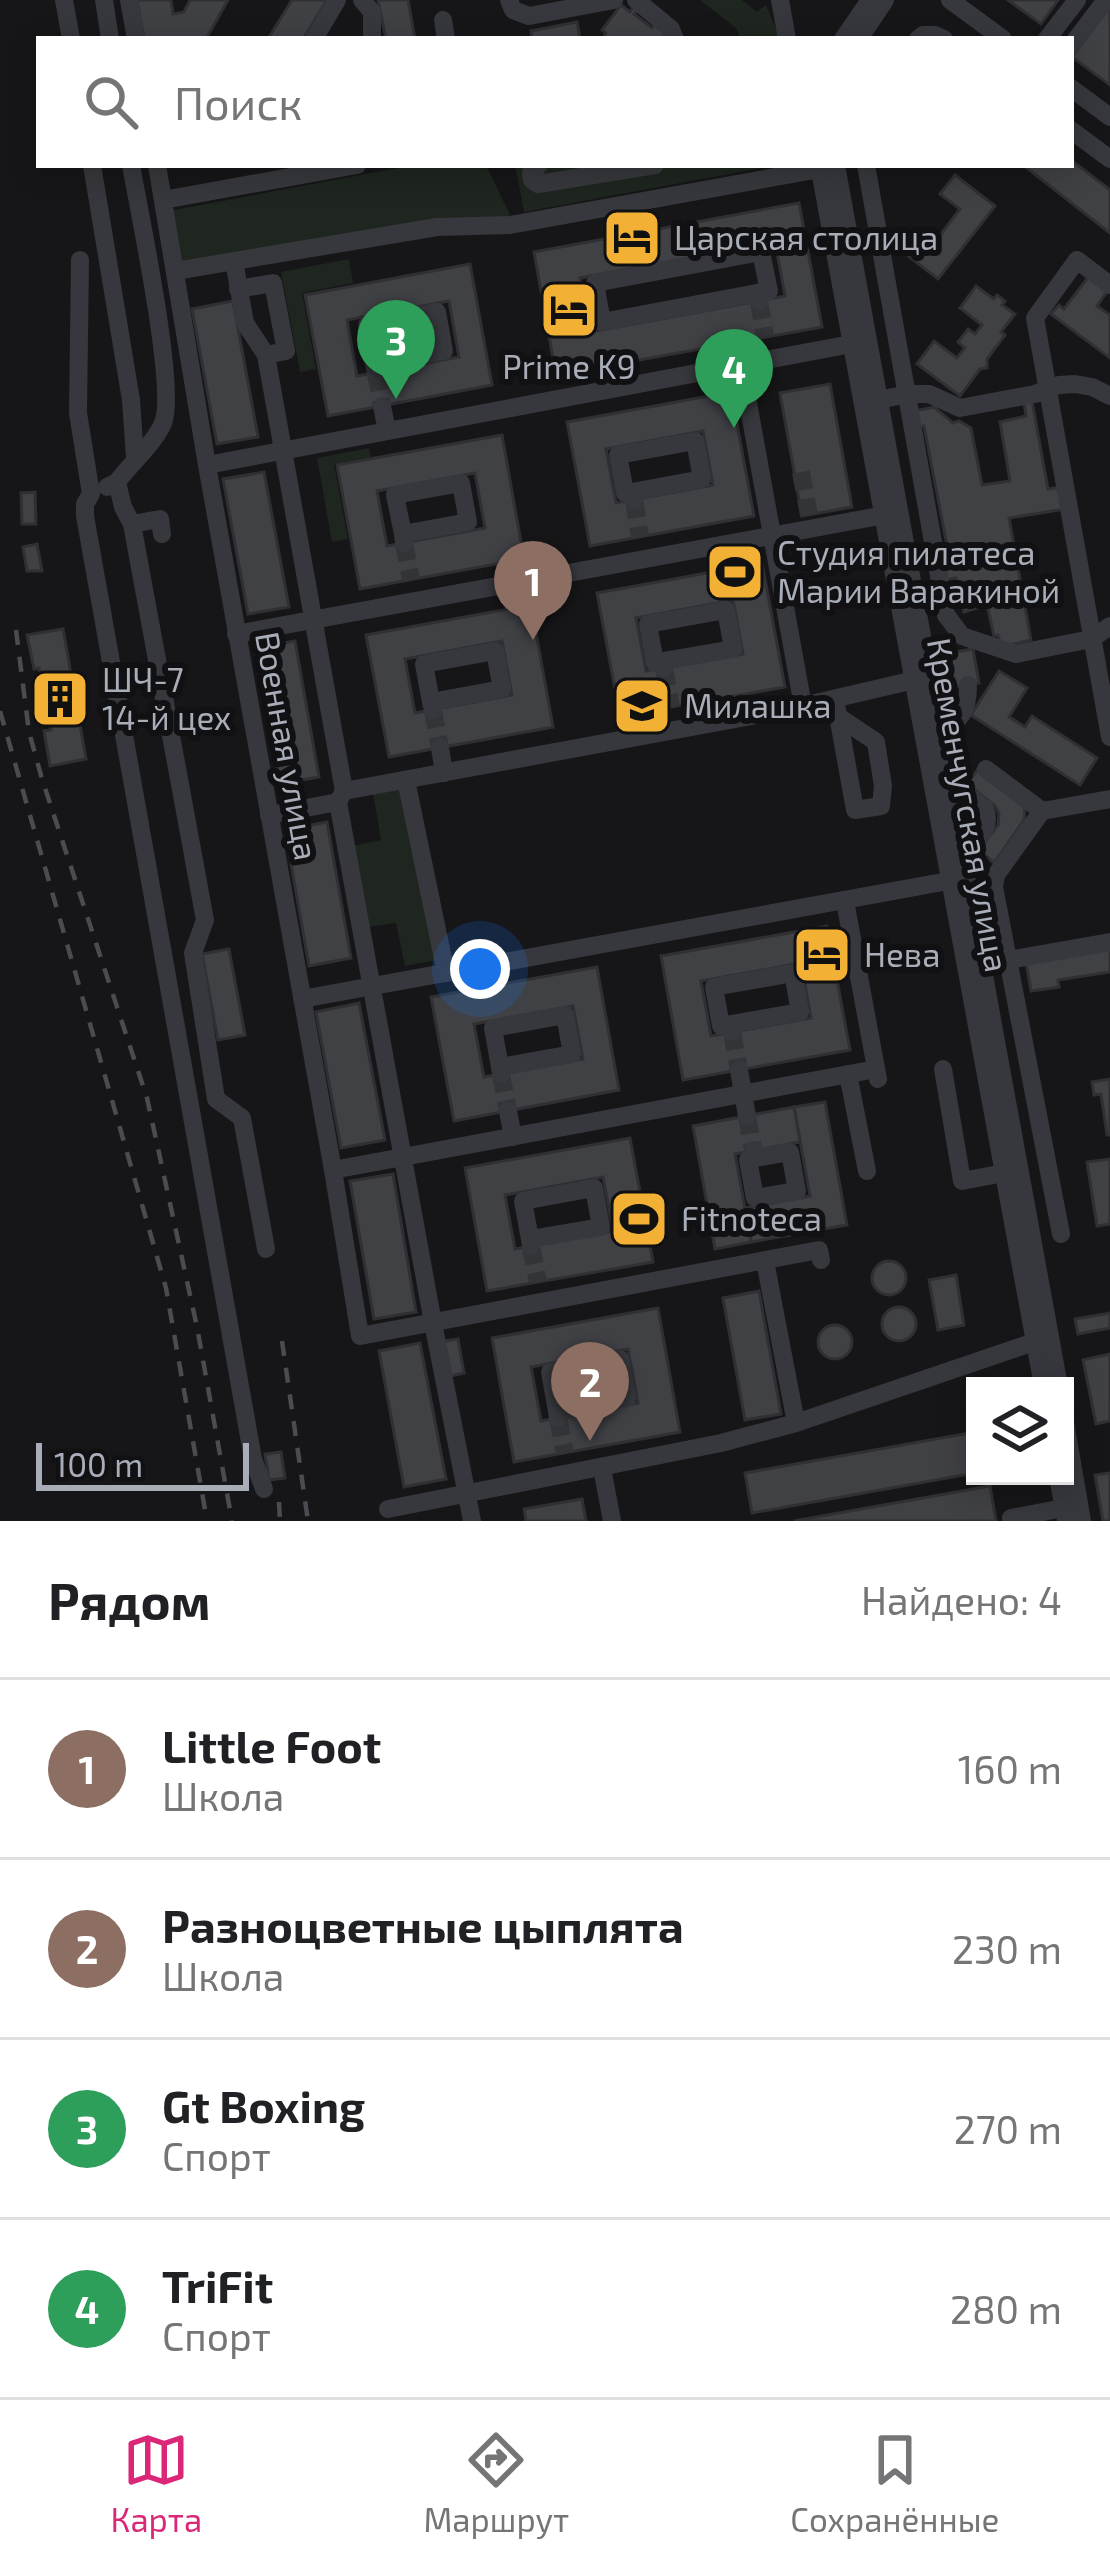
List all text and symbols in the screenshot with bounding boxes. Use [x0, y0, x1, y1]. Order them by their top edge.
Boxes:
search box [36, 36, 1074, 168]
icon: search [78, 69, 144, 135]
text: Поиск [174, 75, 302, 129]
hotel icon: Царская столица [601, 207, 663, 269]
place label: Царская столица [674, 217, 938, 257]
hotel icon: Prime K9 [538, 279, 600, 341]
pin: 3 [357, 300, 435, 399]
pin: 4 [695, 329, 773, 428]
place label: Prime K9 [502, 346, 636, 386]
place label: Студия пилатеса Марии Варакиной [777, 532, 1060, 610]
pin: 1 [494, 541, 572, 640]
sports icon: Студия пилатеса Марии Варакиной [704, 541, 766, 603]
street label: Военная улица [247, 629, 328, 863]
street label: Кременчугская улица [919, 635, 1018, 975]
place label: ШЧ-7 14-й цех [102, 659, 231, 737]
building icon: ШЧ-7 14-й цех [29, 668, 91, 730]
school or university icon: Милашка [611, 675, 673, 737]
place label: Милашка [684, 685, 832, 725]
hotel icon: Нева [791, 924, 853, 986]
place label: Нева [864, 934, 940, 974]
your location [450, 939, 510, 999]
sports icon: Fitnoteca [608, 1188, 670, 1250]
place label: Fitnoteca [681, 1198, 822, 1238]
pin: 2 [551, 1342, 629, 1441]
map controls [966, 1377, 1074, 1485]
button: layers [966, 1377, 1074, 1485]
scale bar [36, 1437, 249, 1490]
text: 100 m [54, 1444, 143, 1484]
text: Рядом [48, 1569, 211, 1630]
text: Найдено: 4 [861, 1576, 1062, 1623]
text: Little Foot [162, 1718, 381, 1772]
text: 1 [79, 1745, 95, 1792]
text: 160 m [958, 1745, 1062, 1792]
text: Школа [162, 1772, 284, 1819]
text: Разноцветные цыплята [162, 1898, 684, 1952]
text: 2 [76, 1925, 98, 1972]
text: 230 m [952, 1925, 1062, 1972]
text: Школа [162, 1952, 284, 1999]
text: Gt Boxing [162, 2078, 365, 2132]
text: 3 [76, 2105, 98, 2152]
text: 270 m [954, 2105, 1062, 2152]
text: Спорт [162, 2132, 271, 2179]
text: TriFit [162, 2258, 273, 2312]
text: 4 [75, 2285, 99, 2332]
text: 280 m [950, 2285, 1062, 2332]
text: Спорт [162, 2312, 271, 2359]
tab: Карта [111, 2427, 202, 2539]
tab: Маршрут [423, 2427, 569, 2539]
tab: Сохранённые [790, 2427, 999, 2539]

